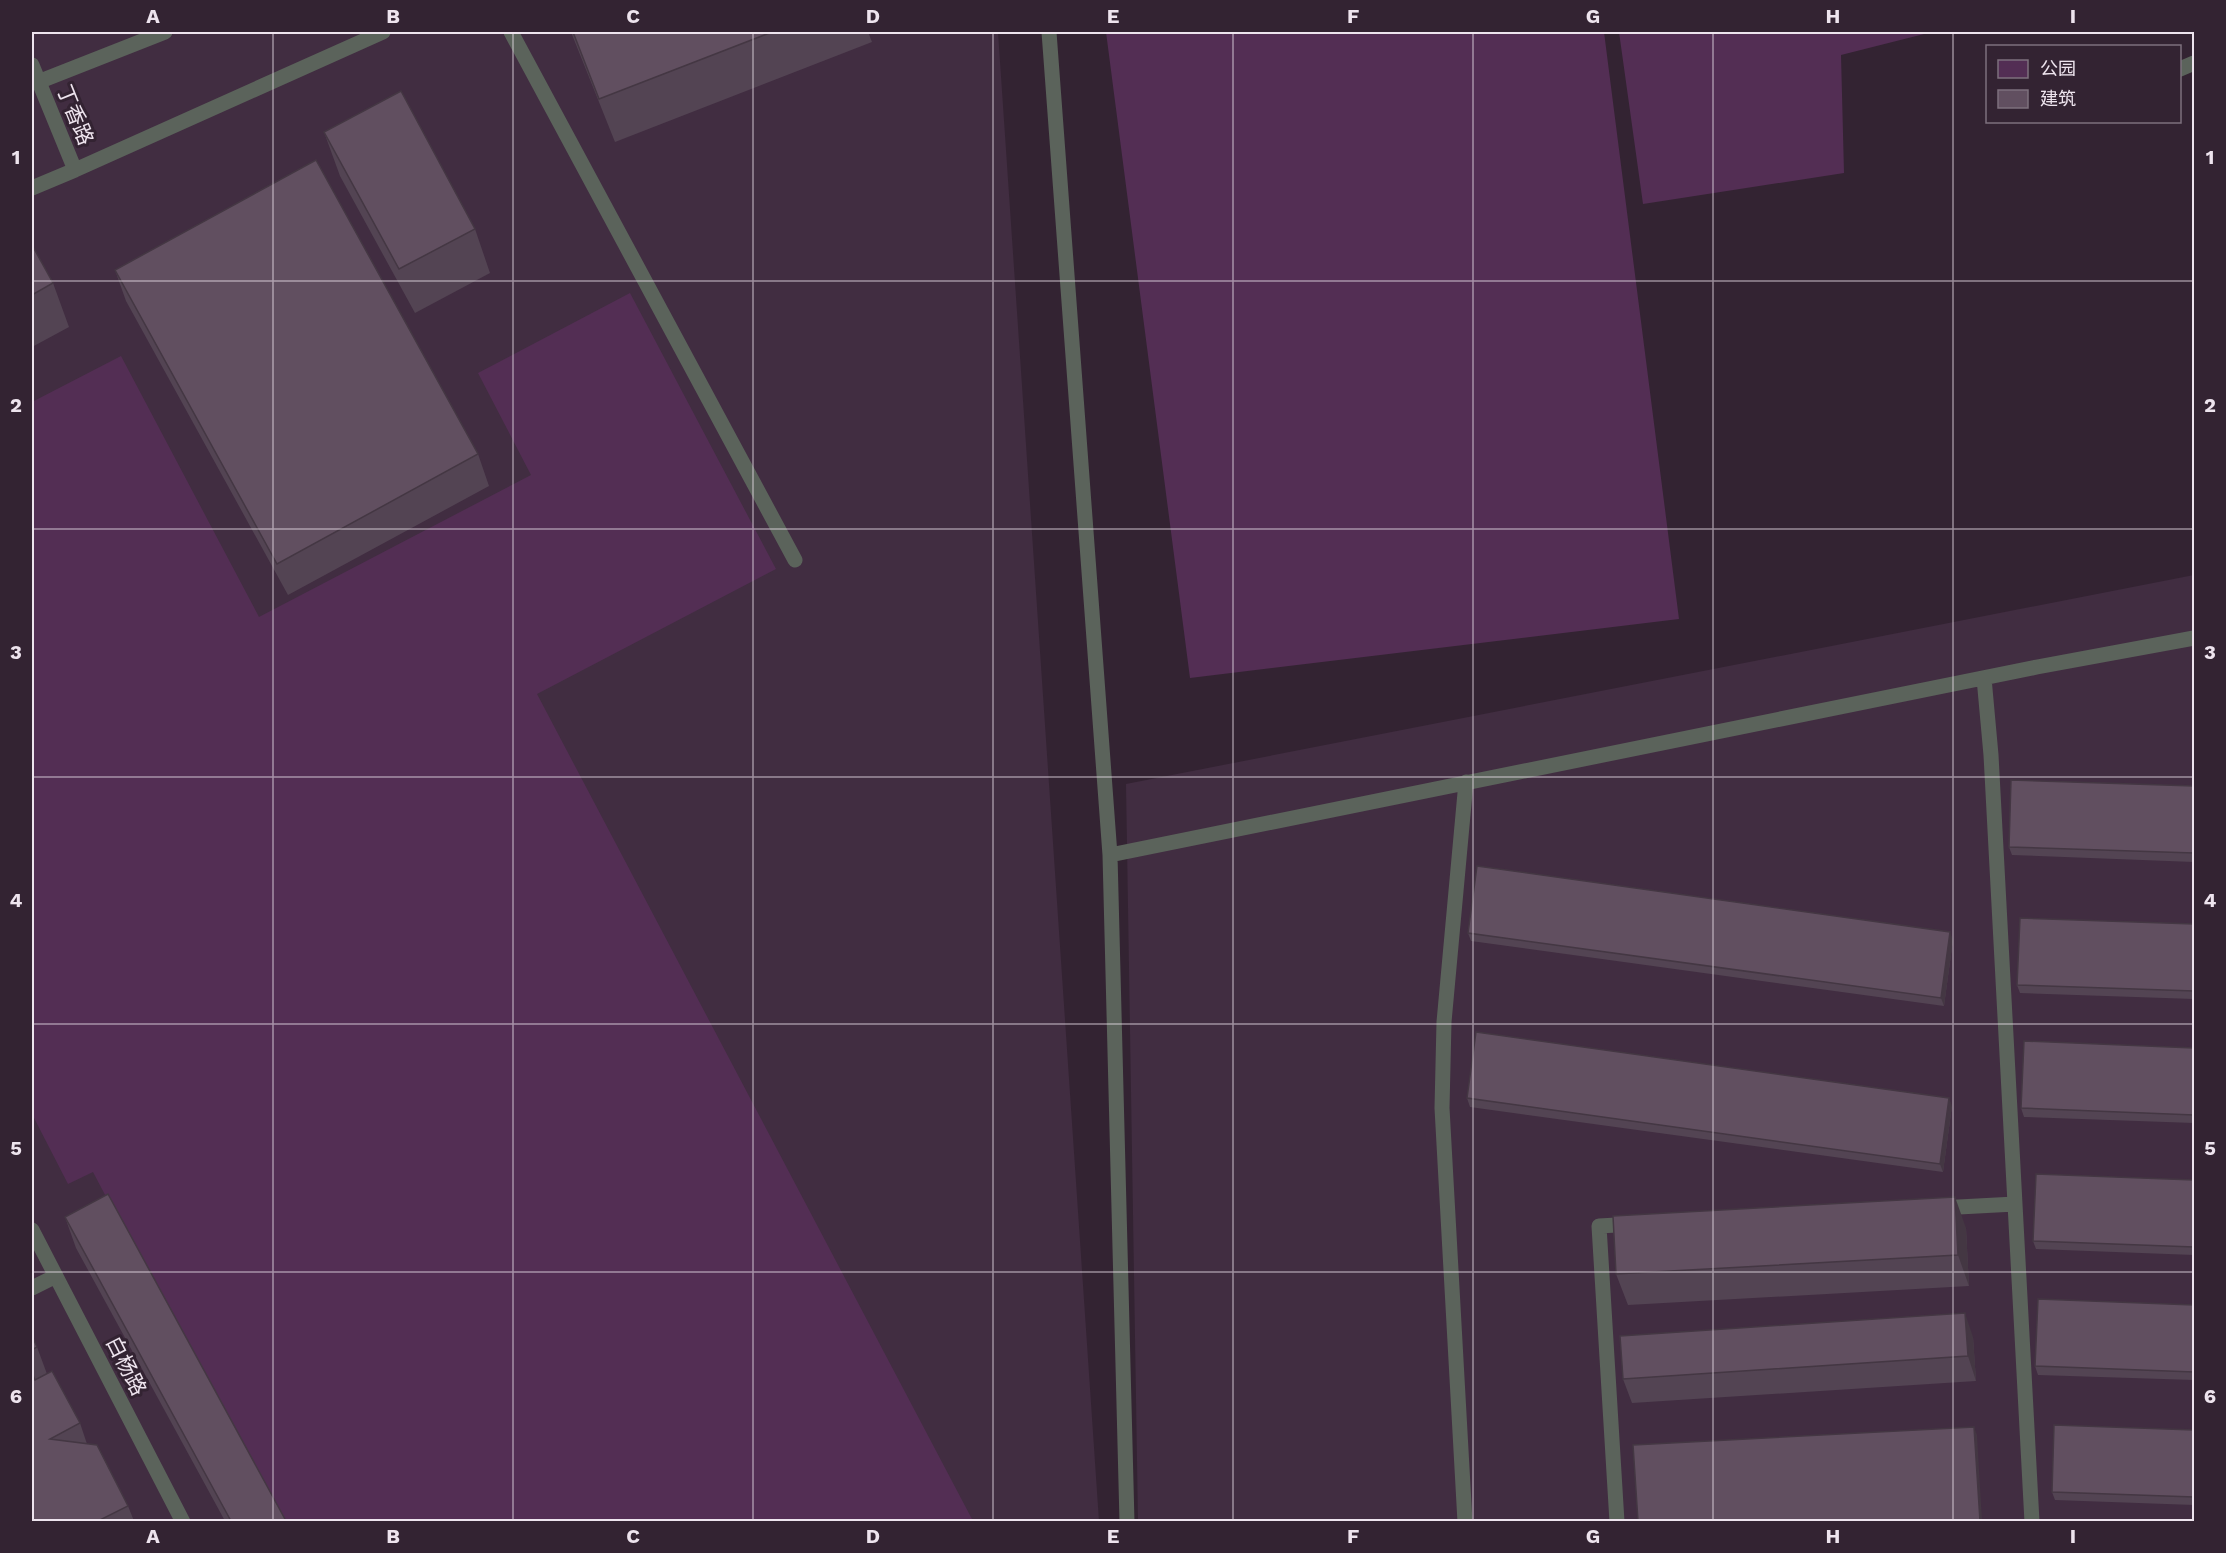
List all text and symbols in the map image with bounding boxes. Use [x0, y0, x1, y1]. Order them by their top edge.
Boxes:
text: A [146, 4, 160, 28]
text: B [386, 4, 400, 28]
text: C [626, 4, 640, 28]
text: D [866, 4, 880, 28]
text: E [1107, 4, 1119, 28]
text: F [1347, 4, 1359, 28]
text: G [1586, 4, 1600, 28]
text: H [1826, 4, 1840, 28]
text: I [2070, 4, 2076, 28]
legend [1986, 45, 2181, 123]
text: 公园 [2040, 58, 2076, 79]
street label: 丁香路 [52, 81, 99, 149]
text: 建筑 [2040, 88, 2076, 109]
text: 1 [12, 145, 20, 169]
text: 1 [2206, 145, 2214, 169]
text: 2 [10, 393, 22, 417]
text: 2 [2204, 393, 2216, 417]
text: 3 [10, 640, 22, 664]
text: 3 [2204, 640, 2216, 664]
text: 4 [10, 888, 23, 912]
text: 4 [2204, 888, 2217, 912]
text: 5 [10, 1136, 22, 1160]
text: 5 [2204, 1136, 2216, 1160]
street label: 白杨路 [101, 1332, 152, 1400]
text: 6 [10, 1384, 22, 1408]
text: 6 [2204, 1384, 2216, 1408]
text: A [146, 1524, 160, 1548]
text: B [386, 1524, 400, 1548]
text: C [626, 1524, 640, 1548]
text: D [866, 1524, 880, 1548]
text: E [1107, 1524, 1119, 1548]
text: F [1347, 1524, 1359, 1548]
text: G [1586, 1524, 1600, 1548]
text: H [1826, 1524, 1840, 1548]
text: I [2070, 1524, 2076, 1548]

